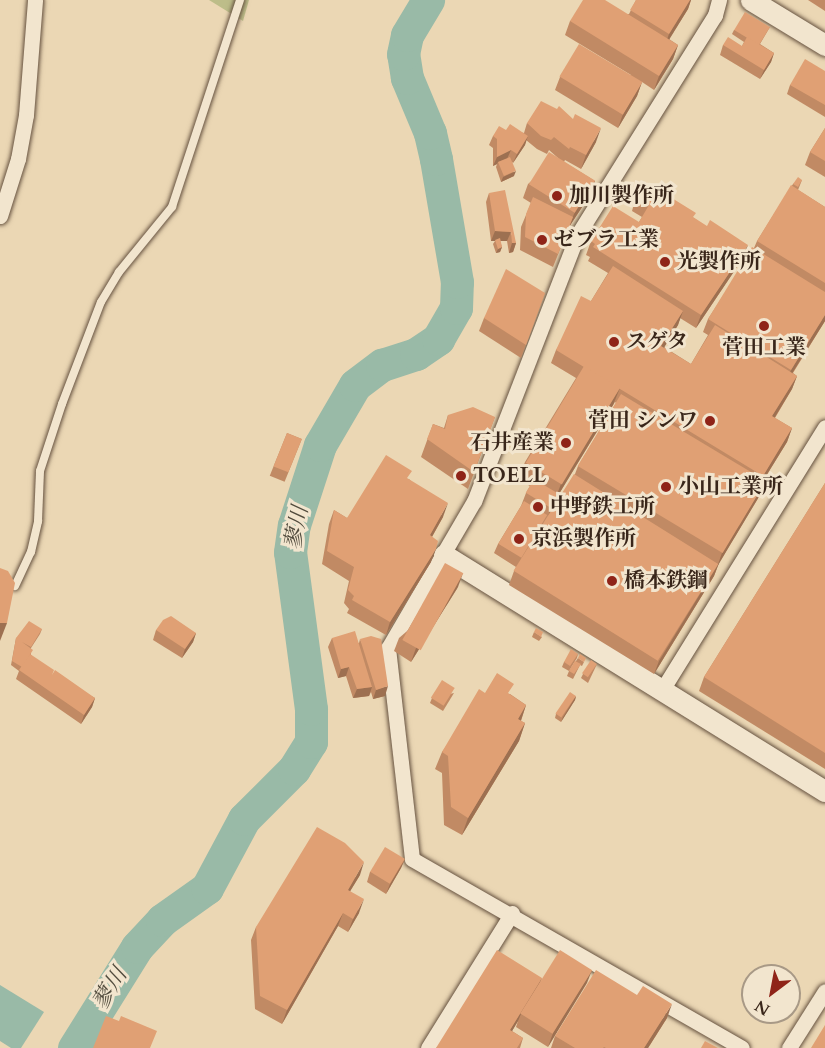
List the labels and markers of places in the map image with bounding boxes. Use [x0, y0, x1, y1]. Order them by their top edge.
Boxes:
place label: 加川製作所 [569, 183, 674, 209]
marker: 加川製作所 [550, 189, 564, 203]
place label: ゼブラ工業 [554, 227, 659, 253]
marker: ゼブラ工業 [535, 233, 549, 247]
place label: 光製作所 [677, 249, 761, 275]
marker: 光製作所 [658, 255, 672, 269]
marker: 菅田工業 [757, 319, 771, 333]
place label: スゲタ [626, 329, 689, 355]
marker: スゲタ [607, 335, 621, 349]
place label: 菅田工業 [722, 335, 806, 361]
place label: 菅田 シンワ [587, 408, 698, 434]
marker: 菅田 シンワ [703, 414, 717, 428]
place label: 石井産業 [470, 430, 554, 456]
marker: 石井産業 [559, 436, 573, 450]
place label: TOELL [473, 463, 546, 489]
marker: TOELL [454, 469, 468, 483]
place label: 小山工業所 [678, 474, 783, 500]
marker: 小山工業所 [659, 480, 673, 494]
place label: 中野鉄工所 [550, 494, 655, 520]
marker: 中野鉄工所 [531, 500, 545, 514]
place label: 京浜製作所 [531, 526, 636, 552]
marker: 京浜製作所 [512, 532, 526, 546]
place label: 橋本鉄鋼 [624, 568, 708, 594]
marker: 橋本鉄鋼 [605, 574, 619, 588]

